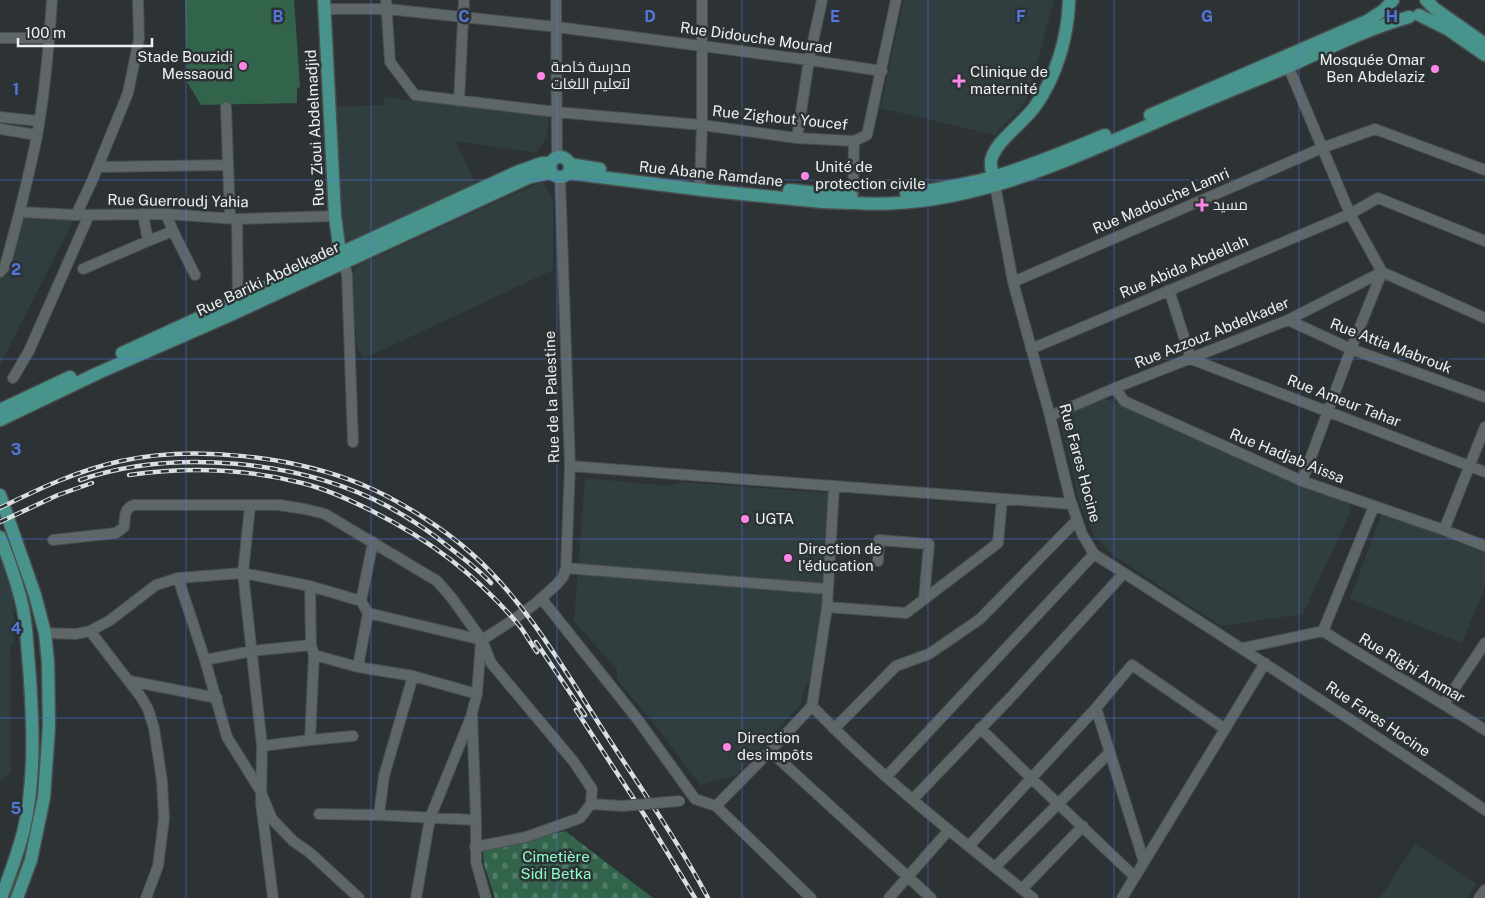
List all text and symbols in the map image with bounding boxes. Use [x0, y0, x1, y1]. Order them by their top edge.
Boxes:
text: B [273, 7, 284, 26]
text: C [458, 7, 470, 26]
text: D [644, 7, 656, 26]
text: E [830, 7, 840, 26]
text: F [1016, 7, 1026, 26]
text: G [1201, 7, 1213, 26]
text: H [1386, 7, 1398, 26]
scale bar [18, 15, 151, 47]
street label: Rue Didouche Mourad [679, 18, 833, 57]
text: 100 m [25, 24, 66, 41]
place label: Stade Bouzidi Messaoud [137, 48, 233, 82]
street label: Rue Zioui Abdelmadjid [302, 49, 327, 207]
place label: Mosquée Omar Ben Abdelaziz [1320, 51, 1425, 85]
place label: مدرسة خاصة لتعليم اللغات [551, 58, 631, 94]
marker: Stade Bouzidi Messaoud [237, 60, 249, 72]
place label: Clinique de maternité [970, 63, 1048, 97]
marker: Mosquée Omar Ben Abdelaziz [1429, 63, 1441, 75]
marker: مدرسة خاصة لتعليم اللغات [535, 70, 547, 82]
marker: Clinique de maternité [952, 74, 966, 88]
text: 1 [13, 80, 19, 99]
street label: Rue Zighout Youcef [712, 102, 849, 133]
street label: Rue Abane Ramdane [638, 157, 784, 190]
place label: Unité de protection civile [815, 158, 926, 192]
street label: Rue Madouche Lamri [1090, 164, 1232, 237]
marker: Unité de protection civile [799, 170, 811, 182]
street label: Rue Guerroudj Yahia [107, 191, 249, 210]
place label: مسيد [1213, 196, 1248, 213]
marker: مسيد [1195, 198, 1209, 212]
street label: Rue Abida Abdellah [1117, 232, 1251, 301]
street label: Rue Bariki Abdelkader [194, 238, 342, 319]
text: 2 [11, 260, 21, 279]
street label: Rue Azzouz Abdelkader [1132, 294, 1292, 371]
street label: Rue Attia Mabrouk [1328, 314, 1454, 377]
street label: Rue de la Palestine [541, 331, 562, 464]
street label: Rue Ameur Tahar [1285, 371, 1403, 430]
street label: Rue Fares Hocine [1056, 402, 1104, 524]
street label: Rue Hadjab Aissa [1227, 425, 1347, 486]
text: 3 [11, 440, 21, 459]
place label: UGTA [755, 510, 794, 527]
marker: UGTA [739, 513, 751, 525]
place label: Direction de l'éducation [798, 540, 882, 574]
marker: Direction de l'éducation [782, 552, 794, 564]
text: 4 [11, 619, 22, 638]
street label: Rue Righi Ammar [1356, 629, 1468, 706]
street label: Rue Fares Hocine [1323, 677, 1434, 760]
place label: Direction des impôts [737, 729, 813, 763]
marker: Direction des impôts [721, 741, 733, 753]
text: 5 [11, 799, 22, 818]
park label: Cimetière Sidi Betka [521, 848, 591, 882]

